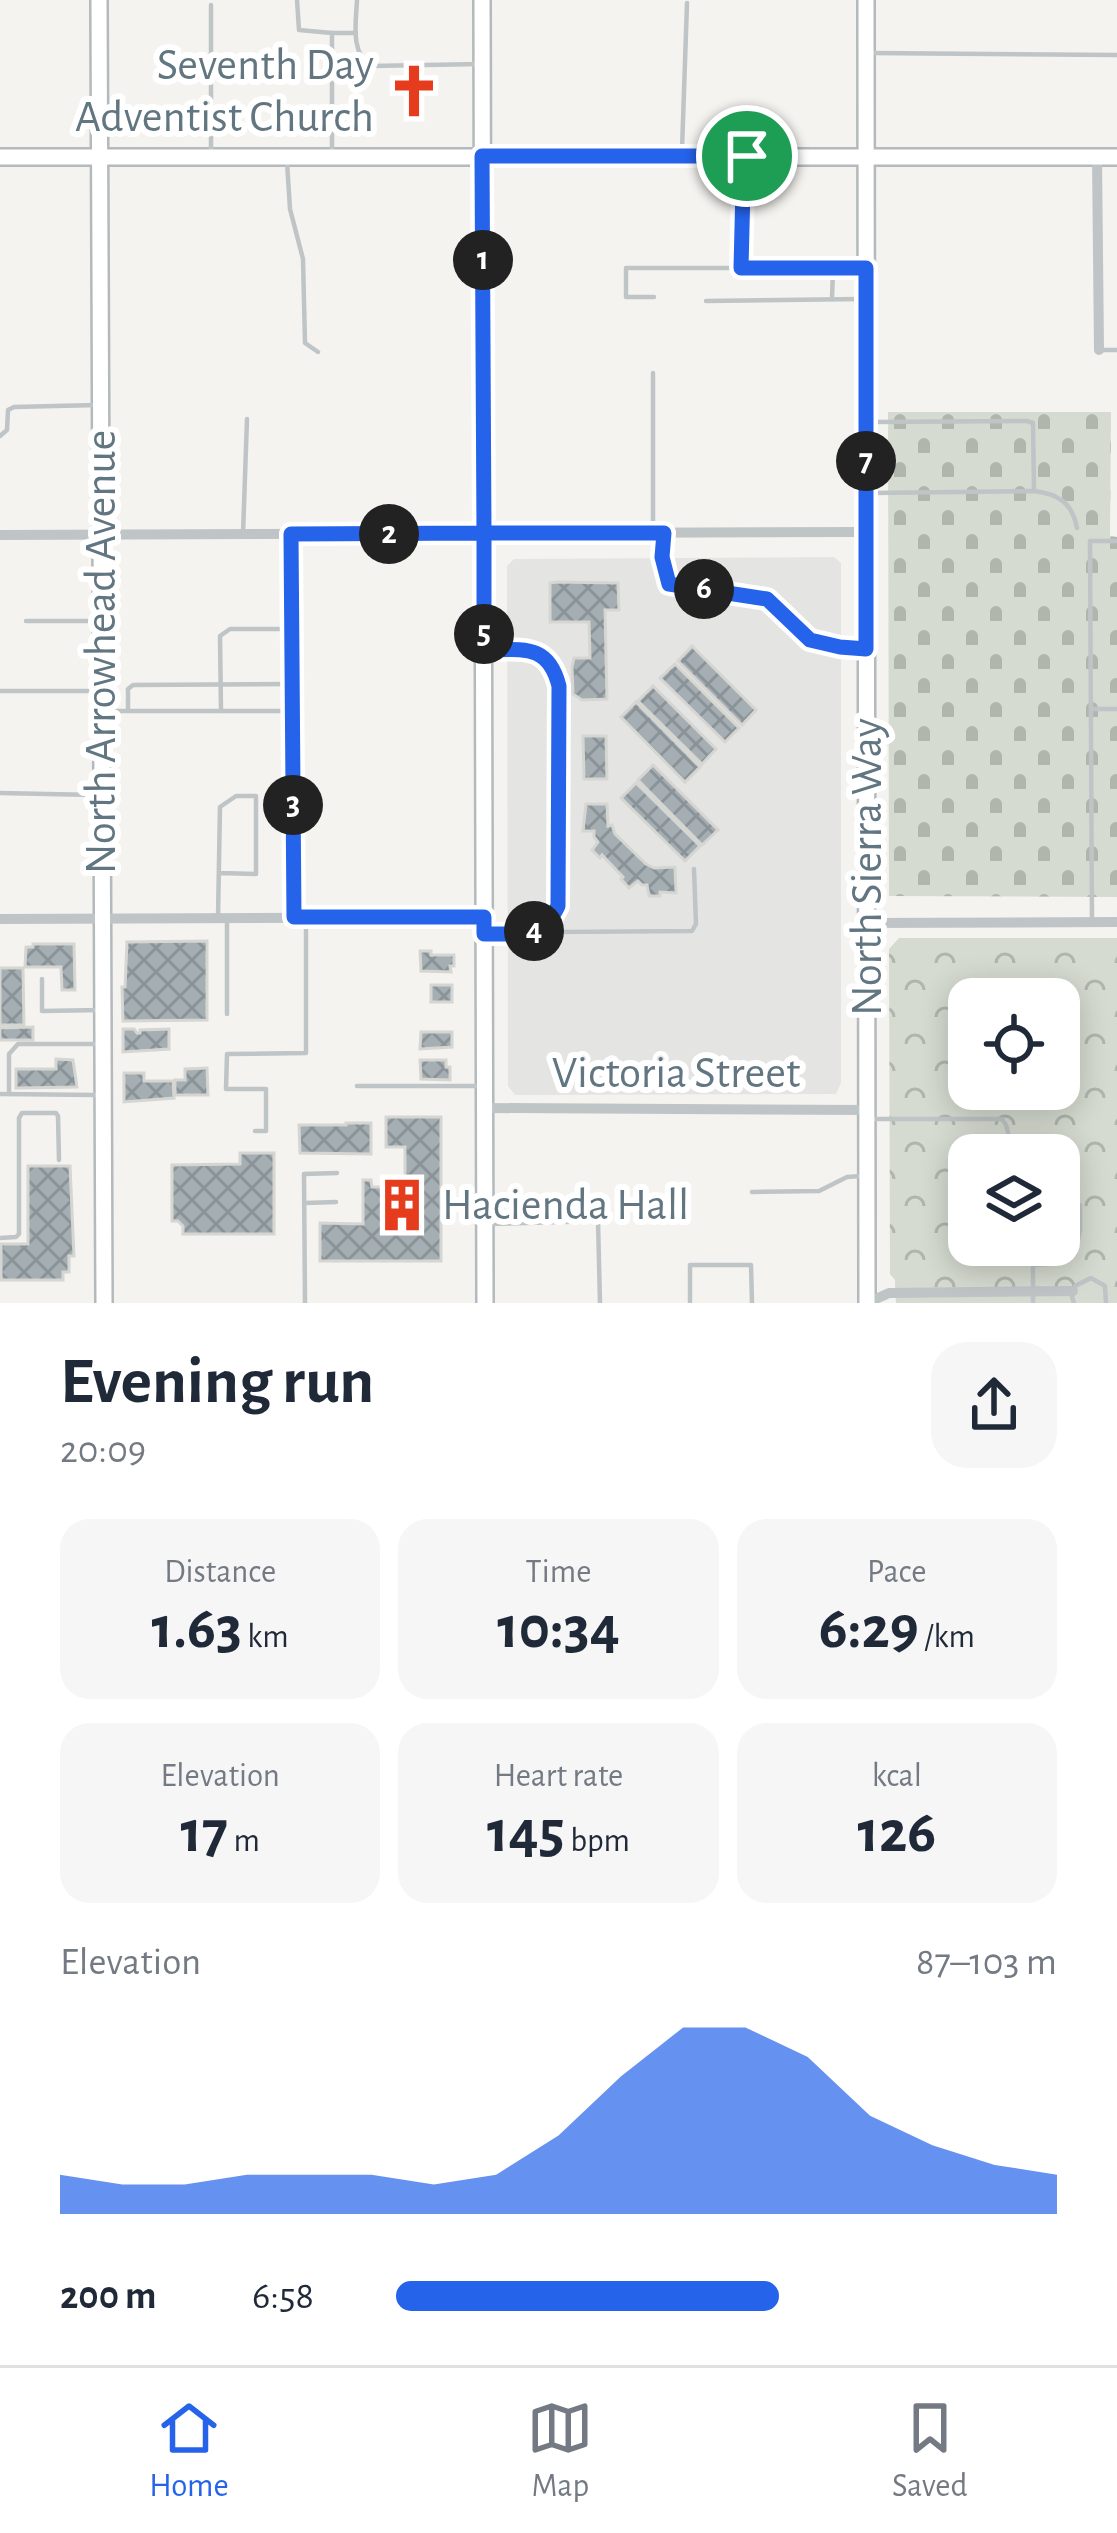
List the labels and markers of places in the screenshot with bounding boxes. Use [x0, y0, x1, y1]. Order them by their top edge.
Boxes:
place label: Seventh Day Adventist Church [75, 43, 374, 140]
church icon: Seventh Day Adventist Church [385, 62, 443, 120]
pin [696, 105, 798, 207]
pin: 1 [453, 230, 513, 290]
pin: 7 [836, 431, 896, 491]
pin: 2 [359, 504, 419, 564]
pin: 6 [674, 559, 734, 619]
pin: 5 [454, 604, 514, 664]
pin: 3 [263, 775, 323, 835]
pin: 4 [504, 901, 564, 961]
building icon: Hacienda Hall [373, 1176, 431, 1234]
place label: Hacienda Hall [442, 1183, 689, 1228]

